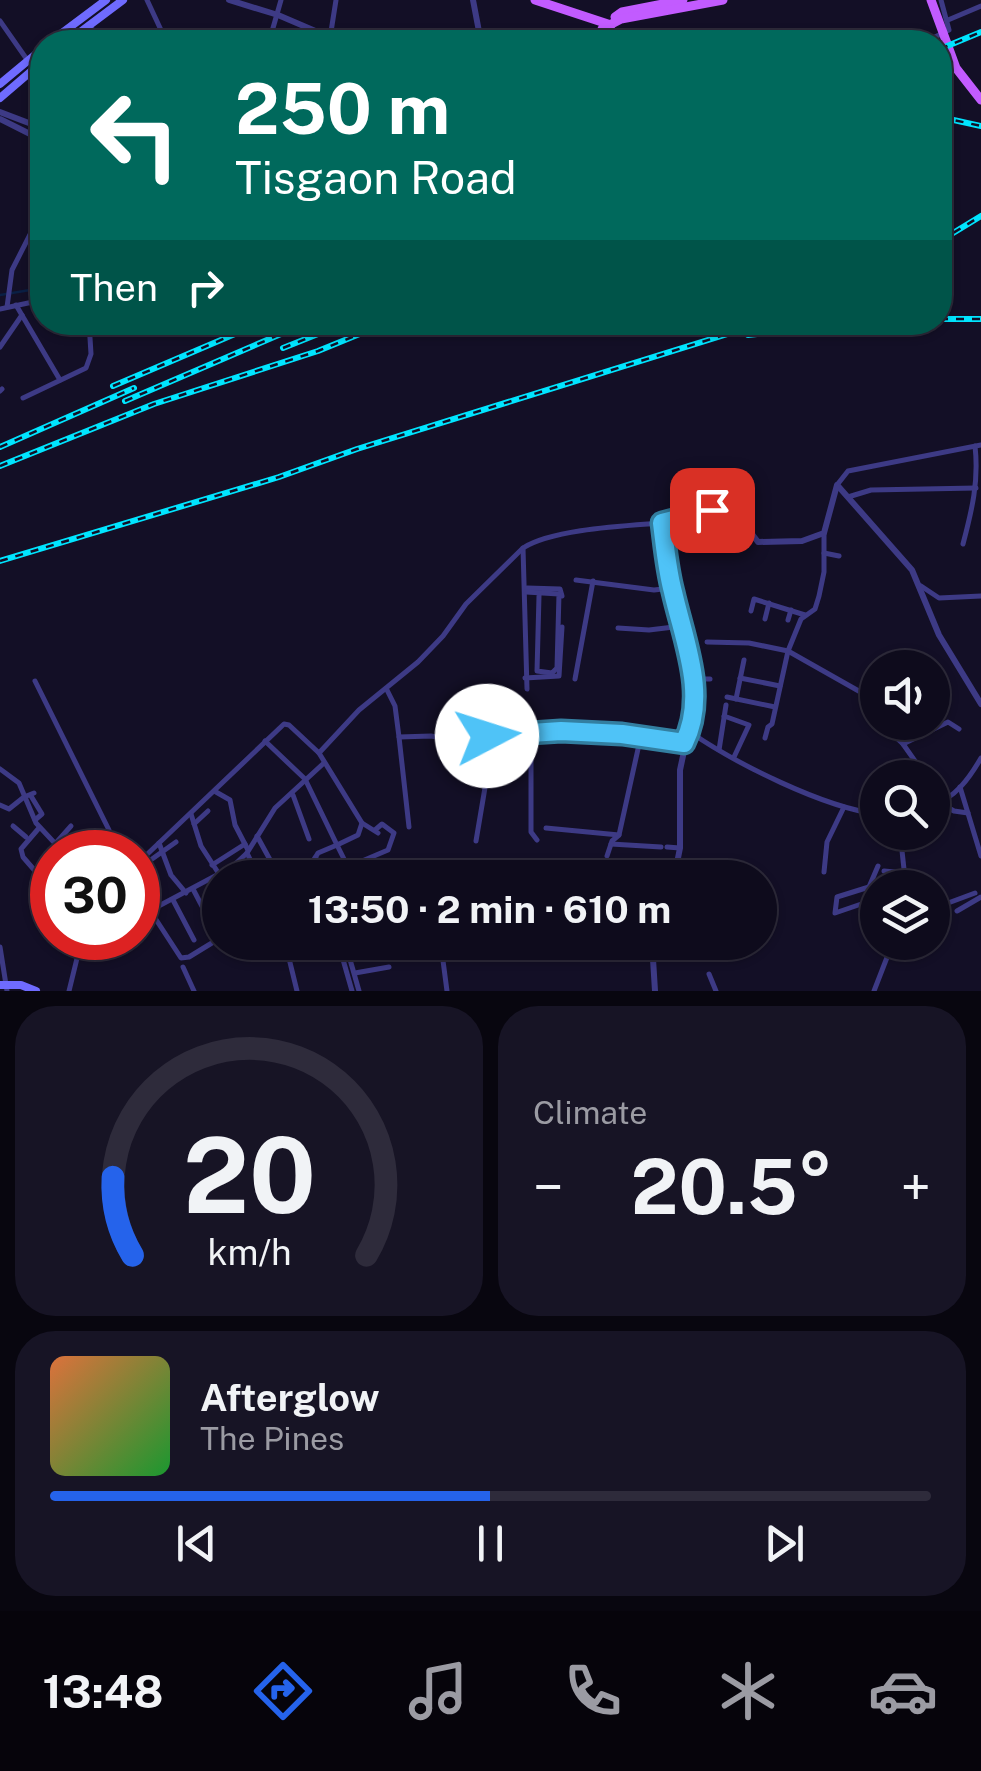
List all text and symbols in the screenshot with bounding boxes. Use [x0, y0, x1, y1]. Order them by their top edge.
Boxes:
text: 250 m [235, 67, 450, 150]
icon: left [70, 70, 200, 200]
text: Tisgaon Road [235, 151, 517, 204]
icon: right [178, 260, 233, 315]
text: Then [70, 265, 158, 310]
pin [670, 468, 755, 553]
icon: arrive [685, 483, 740, 538]
map controls [860, 650, 950, 960]
button: sound [860, 650, 950, 740]
position arrow [435, 684, 539, 788]
button: search [860, 760, 950, 850]
speed limit sign: 30 [30, 830, 160, 960]
button: layers [860, 870, 950, 960]
text: 13:50 · 2 min · 610 m [308, 887, 671, 932]
text: Climate [533, 1094, 647, 1131]
text: 20 [182, 1114, 316, 1236]
text: 20.5° [631, 1143, 833, 1231]
text: − [533, 1155, 564, 1219]
text: + [900, 1155, 931, 1219]
text: km/h [207, 1231, 291, 1273]
text: Afterglow [200, 1375, 380, 1420]
text: The Pines [200, 1420, 344, 1457]
icon: previous [169, 1516, 224, 1571]
icon: pause [463, 1516, 518, 1571]
icon: next [757, 1516, 812, 1571]
icon: directions [248, 1656, 318, 1726]
icon: music [403, 1656, 473, 1726]
icon: phone [558, 1656, 628, 1726]
icon: climate [713, 1656, 783, 1726]
icon: car [868, 1656, 938, 1726]
text: 13:48 [43, 1665, 163, 1718]

